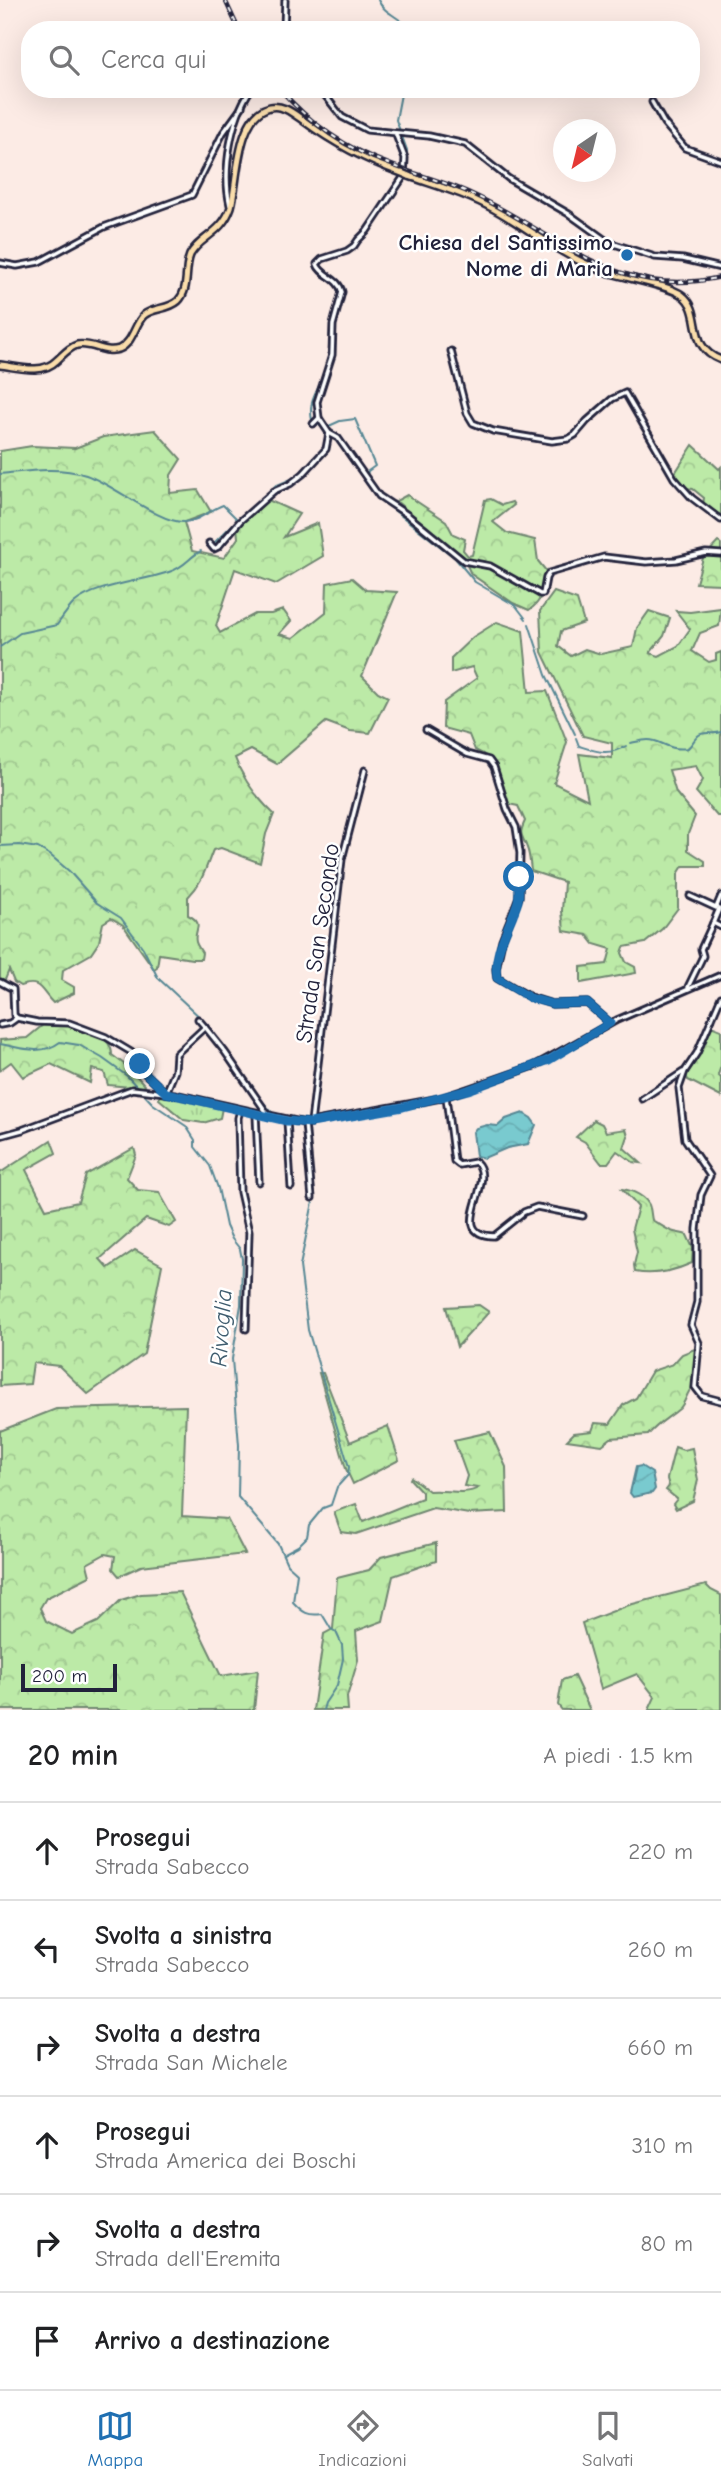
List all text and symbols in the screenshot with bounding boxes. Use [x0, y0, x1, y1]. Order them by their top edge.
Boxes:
search box [21, 21, 700, 98]
icon: search [45, 41, 83, 79]
text: Cerca qui [101, 45, 207, 75]
north arrow [553, 119, 616, 182]
place label: Chiesa del Santissimo Nome di Maria [398, 229, 613, 282]
marker: Chiesa del Santissimo Nome di Maria [619, 247, 635, 263]
street label: Strada San Secondo [290, 842, 345, 1045]
route start [503, 861, 534, 892]
route end [124, 1048, 155, 1079]
water label: Rivoglia [204, 1288, 238, 1368]
scale bar [21, 1661, 117, 1693]
text: 200 m [32, 1665, 87, 1687]
text: 20 min [28, 1738, 118, 1773]
text: A piedi · 1.5 km [543, 1742, 693, 1769]
text: Prosegui [95, 1823, 191, 1853]
icon: ahead [28, 1832, 66, 1870]
text: 220 m [628, 1838, 693, 1865]
text: Strada Sabecco [95, 1853, 249, 1880]
text: Svolta a sinistra [95, 1921, 273, 1951]
icon: left [28, 1930, 66, 1968]
text: 260 m [628, 1936, 693, 1963]
text: Strada Sabecco [95, 1951, 249, 1978]
text: Svolta a destra [95, 2019, 261, 2049]
icon: right [28, 2028, 66, 2066]
text: 660 m [627, 2034, 693, 2061]
text: Strada San Michele [95, 2049, 288, 2076]
text: Prosegui [95, 2117, 191, 2147]
icon: ahead [28, 2126, 66, 2164]
text: 310 m [632, 2132, 693, 2159]
text: Strada America dei Boschi [95, 2147, 357, 2174]
text: Svolta a destra [95, 2215, 261, 2245]
icon: right [28, 2224, 66, 2262]
text: 80 m [640, 2230, 693, 2257]
text: Strada dell'Eremita [95, 2245, 281, 2272]
icon: arrive [28, 2322, 66, 2360]
text: Arrivo a destinazione [95, 2326, 330, 2356]
tab: Mappa [87, 2407, 143, 2471]
tab: Indicazioni [318, 2407, 407, 2471]
tab: Salvati [582, 2407, 633, 2471]

